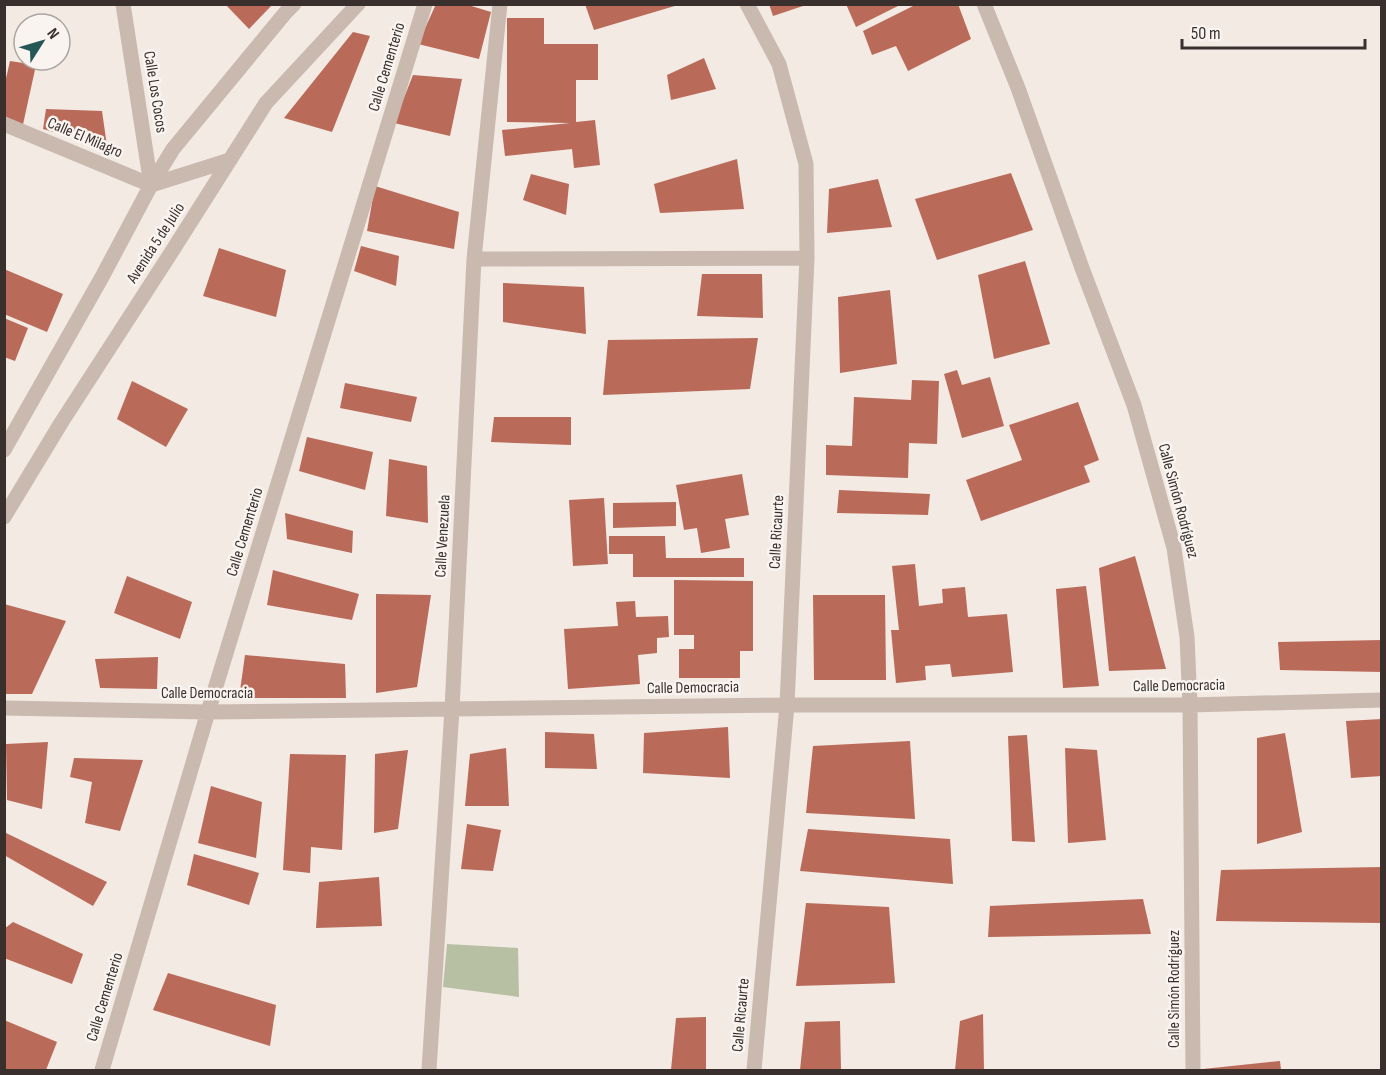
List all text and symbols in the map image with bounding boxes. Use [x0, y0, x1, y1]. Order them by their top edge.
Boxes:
north arrow [12, 12, 72, 72]
scale bar [1182, 12, 1365, 50]
street label: Calle Cementerio [365, 20, 409, 114]
text: 50 m [1191, 23, 1221, 44]
text: N [43, 25, 63, 43]
street label: Calle Los Cocos [139, 50, 171, 134]
street label: Calle El Milagro [45, 114, 125, 162]
street label: Avenida 5 de Julio [122, 199, 189, 288]
street label: Calle Simón Rodríguez [1154, 442, 1203, 561]
street label: Calle Cementerio [223, 485, 267, 579]
street label: Calle Venezuela [431, 494, 455, 578]
street label: Calle Ricaurte [766, 495, 788, 569]
street label: Calle Democracia [1133, 676, 1225, 696]
street label: Calle Democracia [647, 678, 739, 698]
street label: Calle Democracia [161, 684, 253, 703]
street label: Calle Simón Rodríguez [1165, 930, 1184, 1048]
street label: Calle Cementerio [83, 950, 127, 1044]
street label: Calle Ricaurte [728, 977, 754, 1053]

